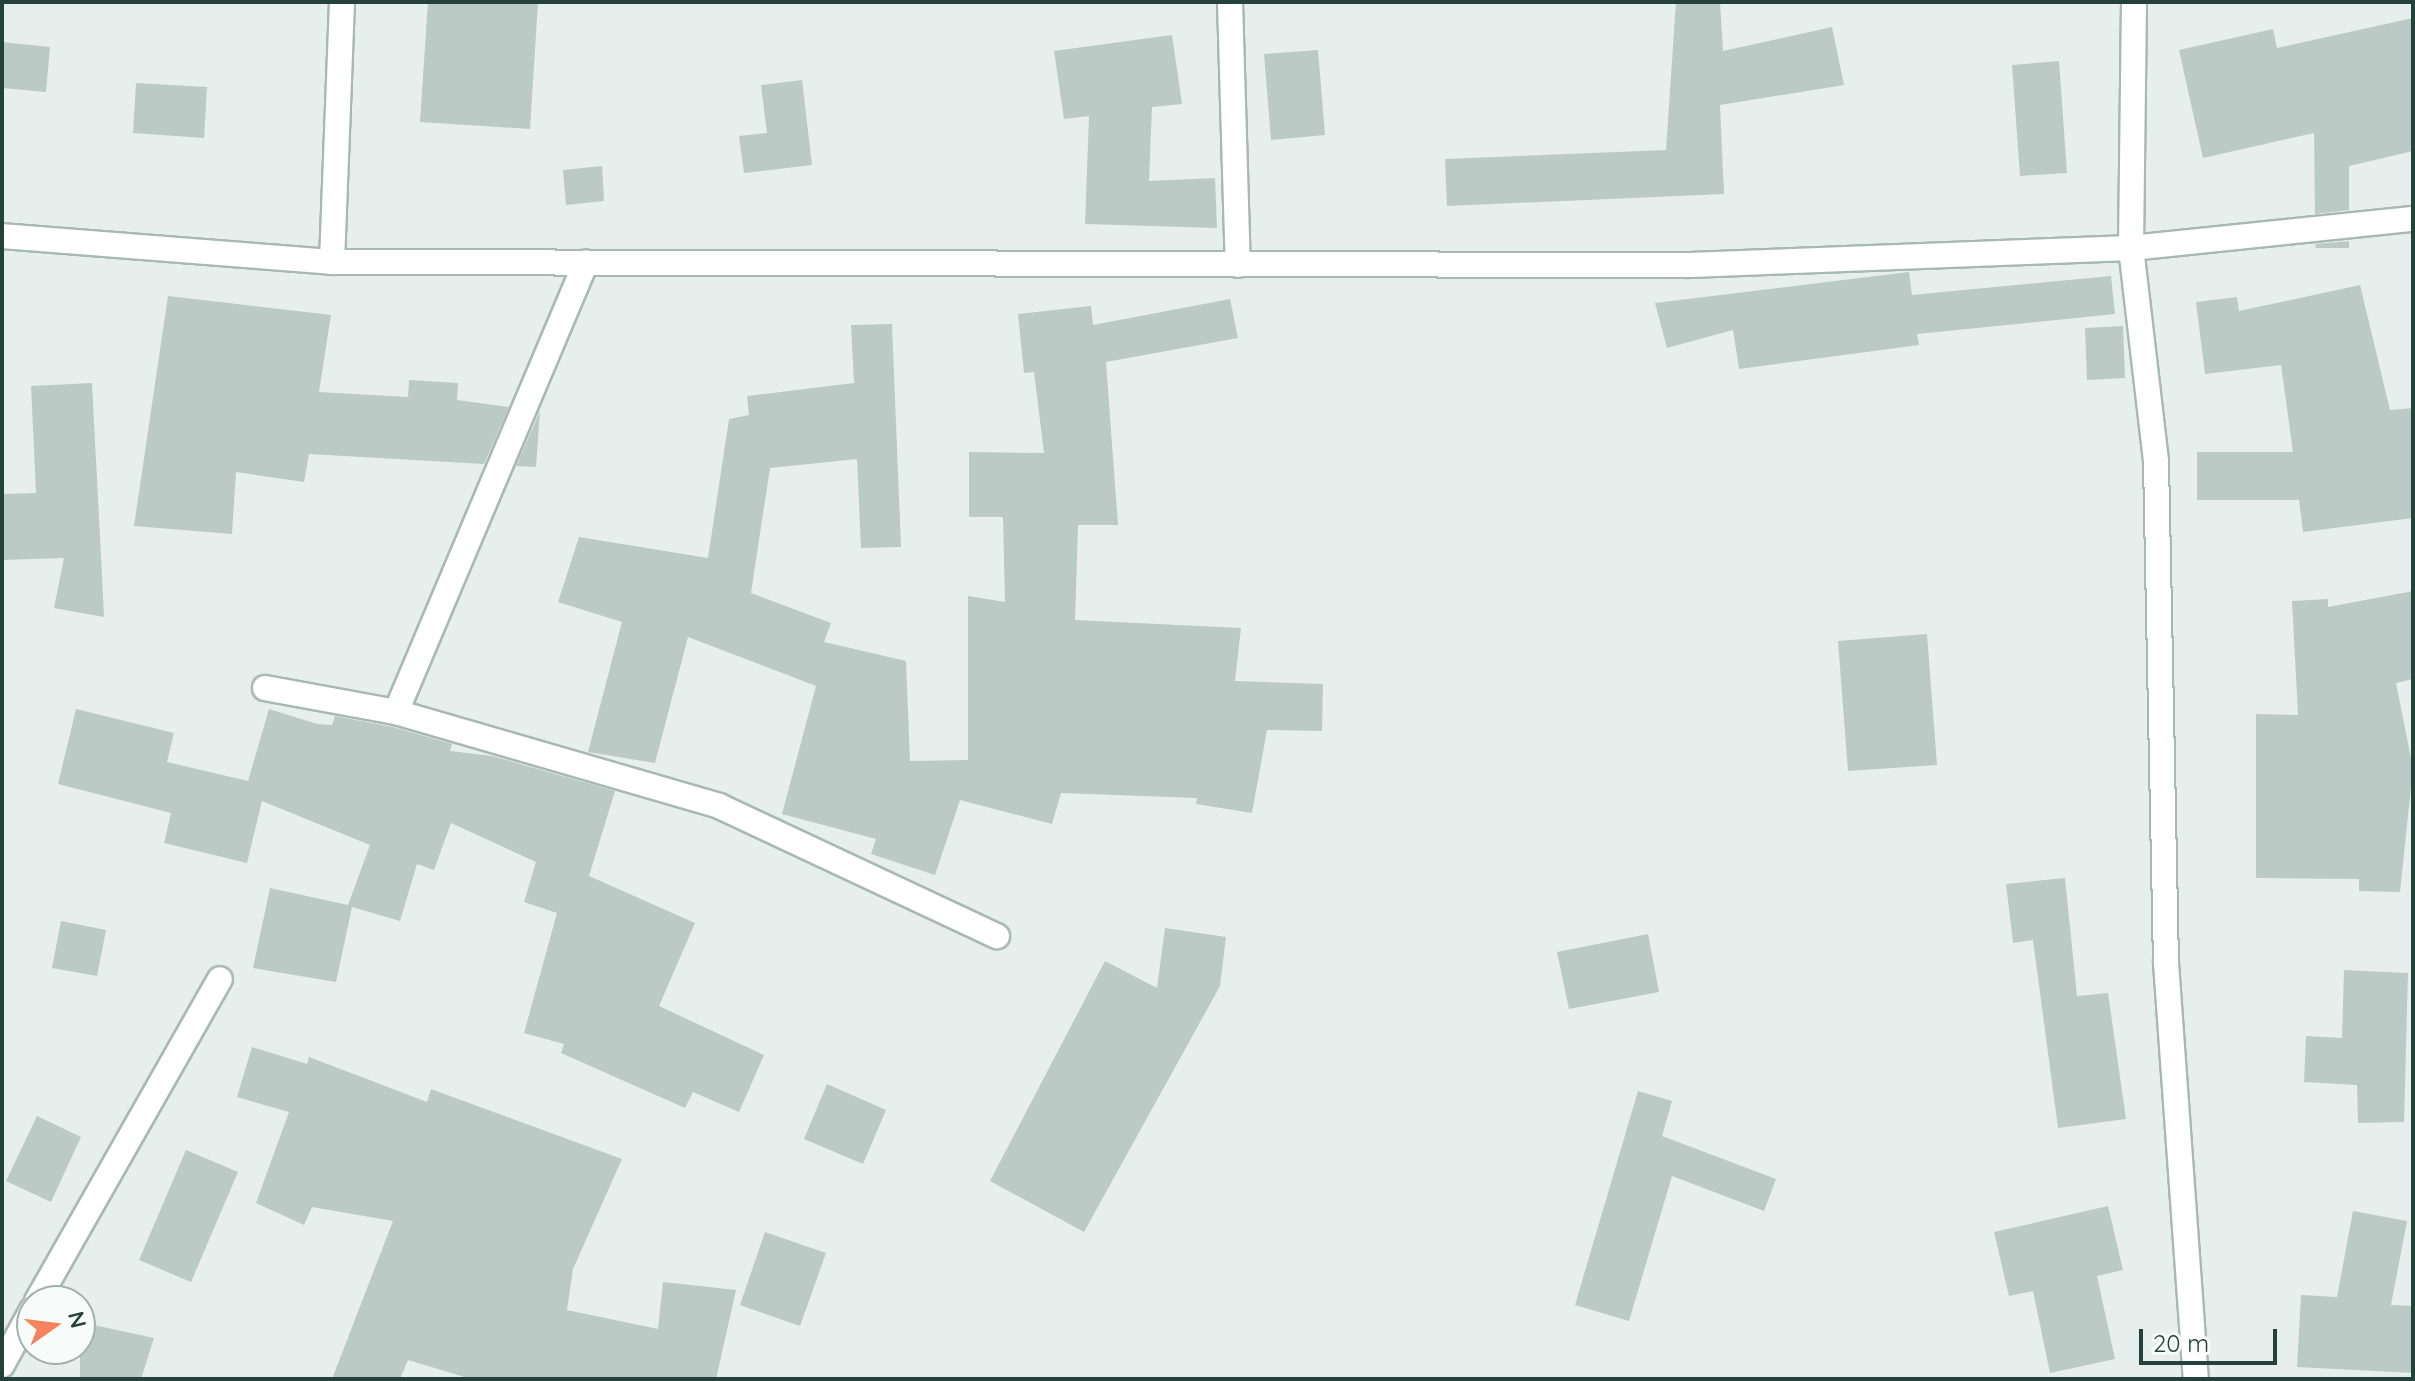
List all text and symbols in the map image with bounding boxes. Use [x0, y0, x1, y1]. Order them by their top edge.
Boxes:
north arrow [16, 1285, 96, 1365]
text: N [62, 1308, 93, 1331]
scale bar [2143, 1313, 2281, 1363]
text: 20 m [2153, 1328, 2209, 1358]

